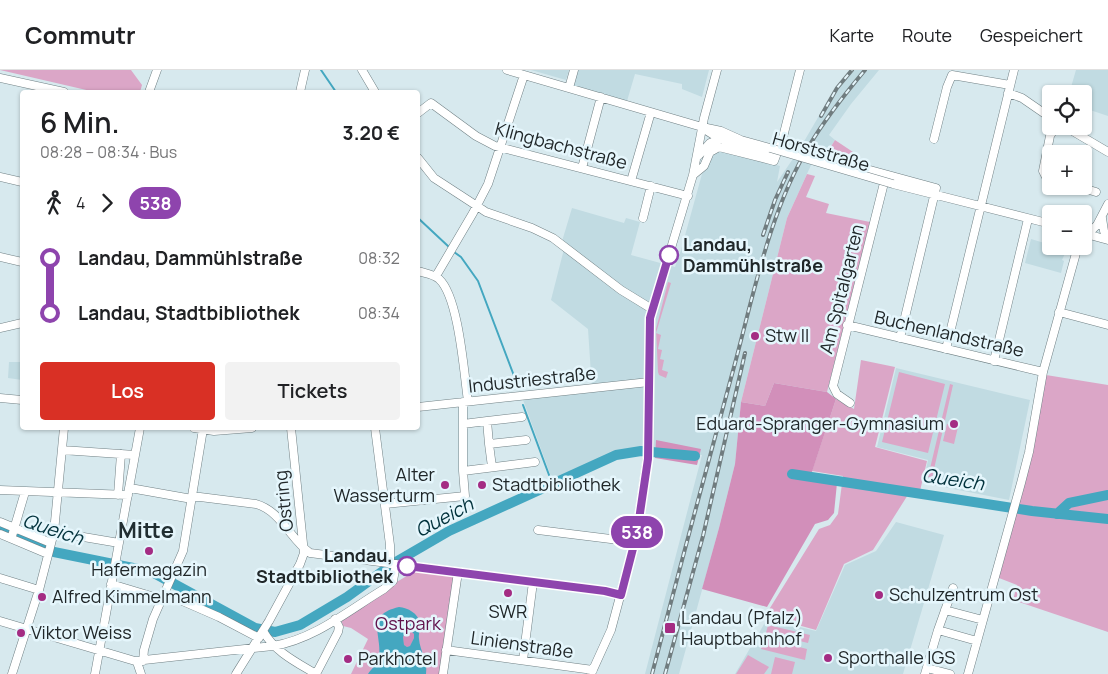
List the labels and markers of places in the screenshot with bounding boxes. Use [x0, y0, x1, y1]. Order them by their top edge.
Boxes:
place label: Landau, Dammühlstraße [683, 232, 823, 277]
marker: Landau, Dammühlstraße [659, 245, 679, 265]
place label: Stw II [765, 323, 809, 347]
marker: Stw II [749, 330, 761, 342]
place label: Eduard-Spranger-Gymnasium [696, 411, 944, 435]
marker: Eduard-Spranger-Gymnasium [948, 418, 960, 430]
place label: Alter Wasserturm [333, 462, 436, 507]
place label: Stadtbibliothek [492, 472, 621, 496]
marker: Alter Wasserturm [439, 479, 451, 491]
marker: Stadtbibliothek [476, 479, 488, 491]
place label: Landau, Stadtbibliothek [256, 543, 394, 588]
marker: Hafermagazin [143, 545, 155, 557]
marker: Landau, Stadtbibliothek [397, 556, 417, 576]
place label: Hafermagazin [91, 557, 207, 581]
place label: Schulzentrum Ost [889, 582, 1038, 606]
place label: Alfred Kimmelmann [52, 584, 212, 608]
marker: SWR [502, 587, 514, 599]
marker: Schulzentrum Ost [873, 589, 885, 601]
marker: Alfred Kimmelmann [36, 591, 48, 603]
place label: SWR [489, 599, 527, 623]
place label: Landau (Pfalz) Hauptbahnhof [681, 605, 803, 650]
place label: Viktor Weiss [31, 620, 132, 644]
marker: Landau (Pfalz) Hauptbahnhof [663, 621, 677, 635]
marker: Viktor Weiss [15, 627, 27, 639]
place label: Sporthalle IGS [838, 645, 955, 669]
place label: Parkhotel [358, 646, 437, 670]
marker: Sporthalle IGS [822, 652, 834, 664]
marker: Parkhotel [342, 653, 354, 665]

